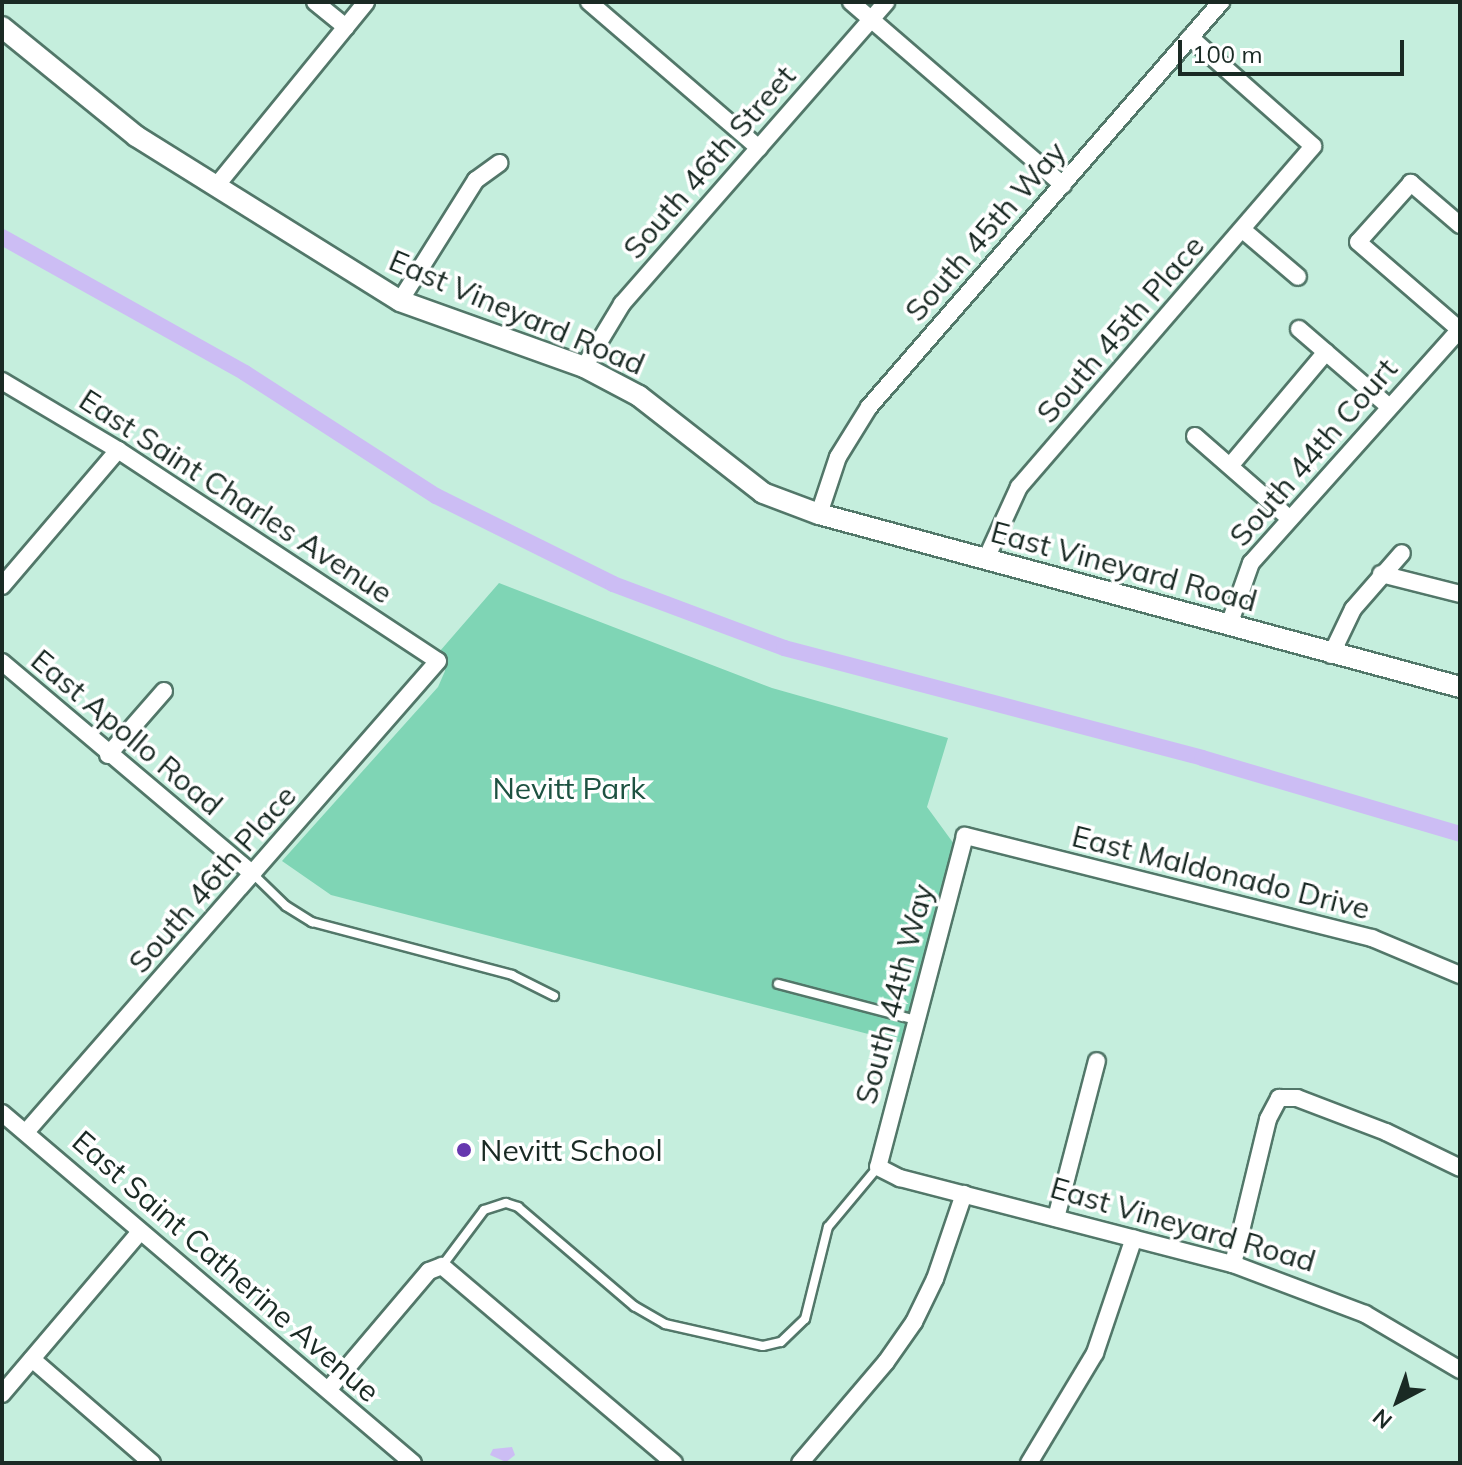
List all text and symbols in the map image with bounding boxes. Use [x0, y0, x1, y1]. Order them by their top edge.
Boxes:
scale bar [1182, 24, 1408, 74]
text: 100 m [1192, 39, 1263, 69]
street label: South 46th Street [615, 58, 803, 266]
street label: South 45th Way [897, 134, 1073, 328]
street label: South 45th Place [1029, 228, 1211, 430]
street label: East Vineyard Road [384, 242, 650, 382]
street label: South 44th Court [1222, 351, 1404, 553]
street label: East Saint Charles Avenue [73, 381, 399, 611]
street label: East Vineyard Road [987, 513, 1261, 619]
street label: East Apollo Road [24, 642, 230, 822]
park label: Nevitt Park [492, 770, 646, 806]
street label: South 46th Place [121, 778, 303, 980]
street label: East Maldonado Drive [1068, 818, 1374, 926]
street label: South 44th Way [847, 880, 941, 1108]
street label: East Saint Catherine Avenue [65, 1123, 387, 1409]
place label: Nevitt School [480, 1132, 663, 1168]
marker: Nevitt School [455, 1141, 473, 1159]
street label: East Vineyard Road [1046, 1169, 1320, 1279]
north arrow [1358, 1361, 1438, 1441]
text: N [1367, 1403, 1398, 1435]

